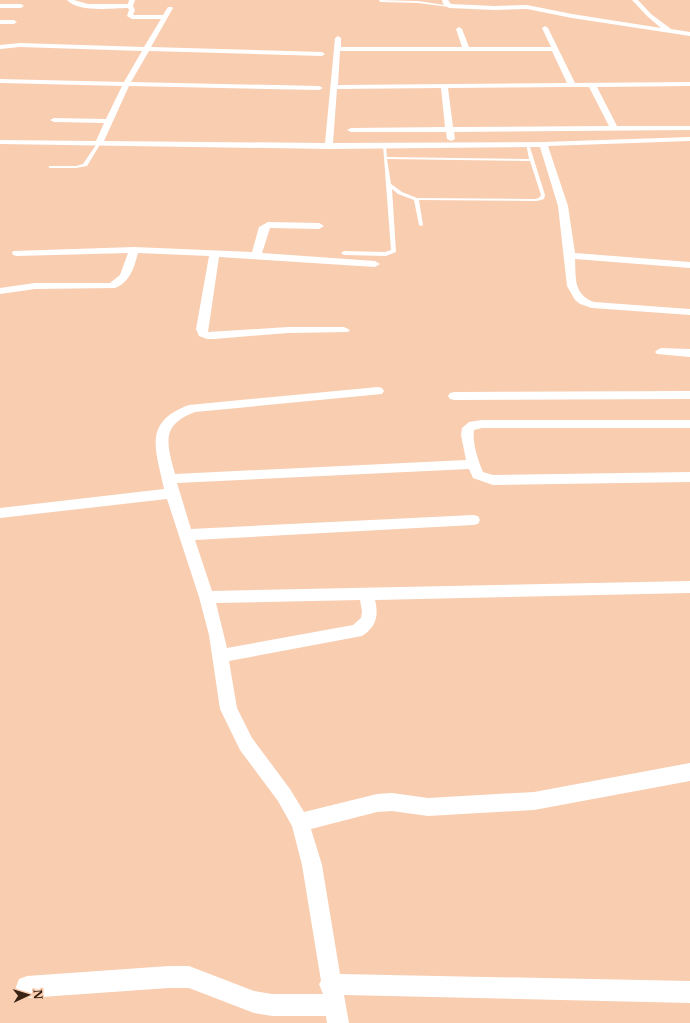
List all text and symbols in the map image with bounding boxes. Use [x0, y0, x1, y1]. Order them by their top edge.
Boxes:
north arrow [8, 975, 48, 1015]
text: N [31, 989, 45, 1001]

